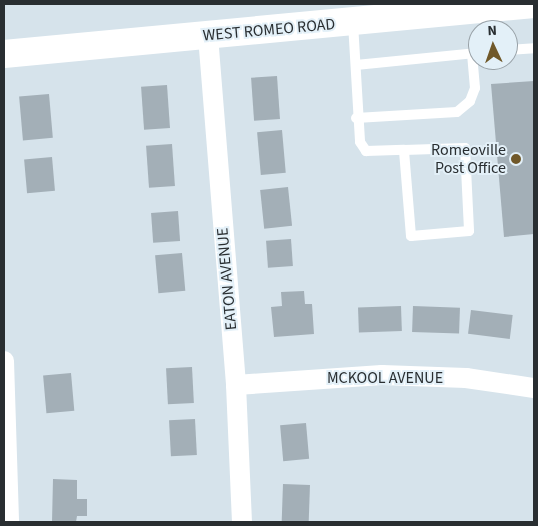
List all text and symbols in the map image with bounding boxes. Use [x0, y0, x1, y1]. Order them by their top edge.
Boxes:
street label: WEST ROMEO ROAD [202, 15, 336, 45]
north arrow [468, 20, 518, 70]
text: N [487, 21, 497, 41]
place label: Romeoville Post Office [431, 140, 506, 178]
marker: Romeoville Post Office [510, 153, 522, 165]
street label: EATON AVENUE [213, 227, 241, 331]
street label: MCKOOL AVENUE [327, 368, 443, 388]

